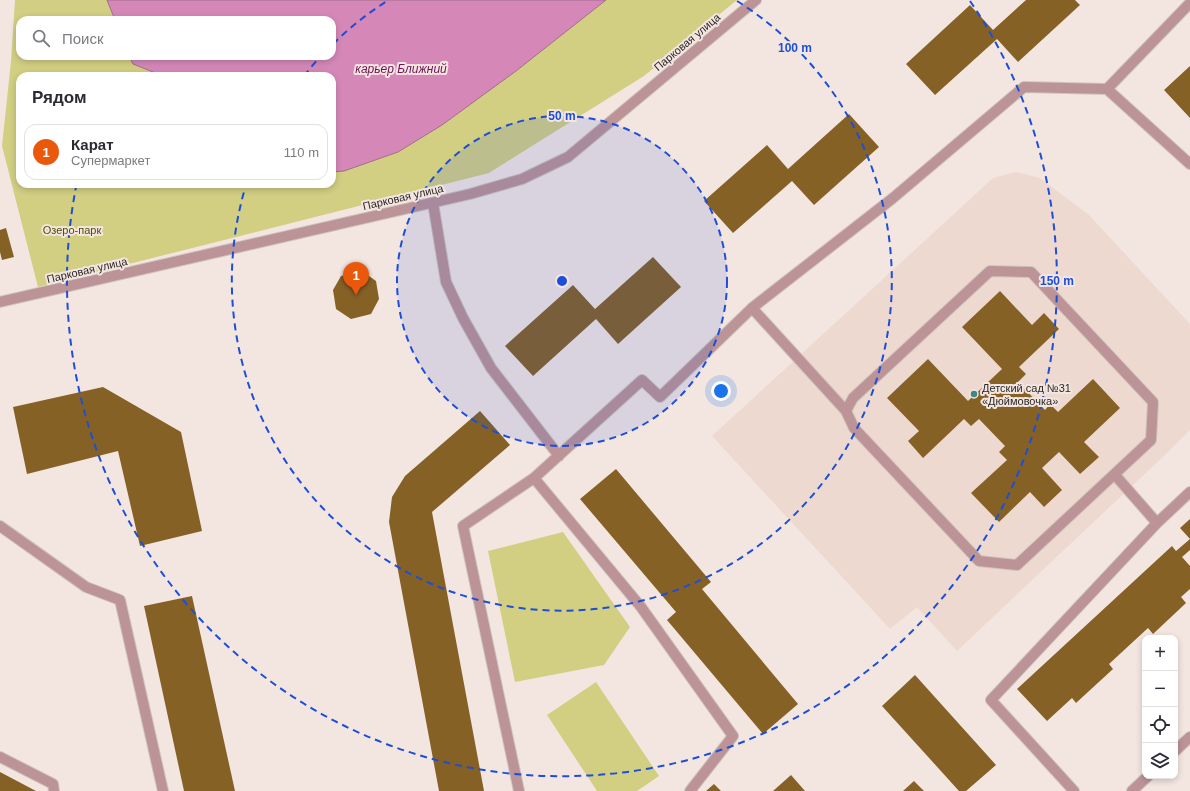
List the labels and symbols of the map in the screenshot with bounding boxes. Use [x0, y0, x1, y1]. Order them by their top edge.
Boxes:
street label: Парковая улица [652, 10, 723, 73]
text: 100 m [778, 41, 812, 55]
water label: карьер Ближний [355, 62, 447, 76]
text: 50 m [548, 109, 576, 123]
street label: Парковая улица [362, 182, 445, 212]
park label: Озеро-парк [43, 224, 101, 236]
street label: Парковая улица [46, 255, 129, 285]
pin: 1 [343, 262, 369, 295]
centre of rings [555, 274, 569, 288]
text: 150 m [1040, 274, 1074, 288]
your location [711, 381, 731, 401]
place label: Детский сад №31 «Дюймовочка» [982, 382, 1071, 407]
marker: Детский сад №31 «Дюймовочка» [969, 389, 979, 399]

